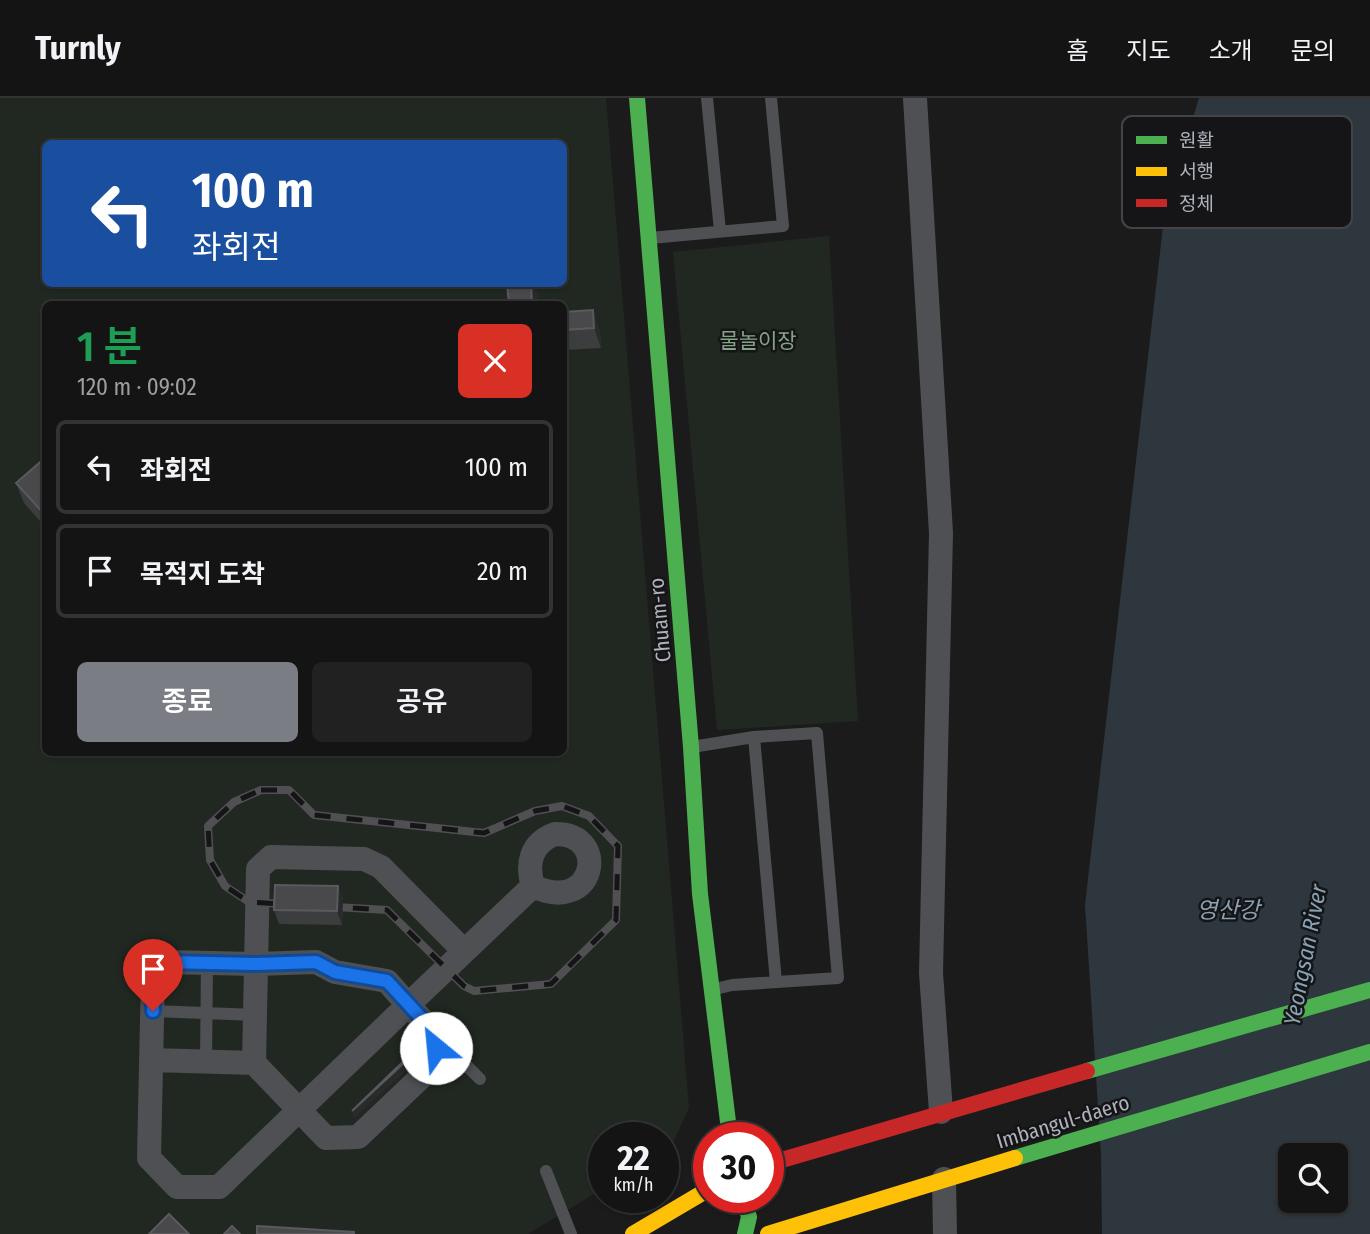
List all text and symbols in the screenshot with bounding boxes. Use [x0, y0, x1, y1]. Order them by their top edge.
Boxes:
text: Turnly [35, 28, 121, 68]
text: 홈 [1066, 37, 1088, 65]
text: 지도 [1126, 37, 1171, 65]
text: 소개 [1209, 37, 1253, 65]
text: 문의 [1291, 37, 1335, 65]
legend [1122, 116, 1352, 228]
text: 원활 [1179, 129, 1214, 152]
text: 서행 [1179, 160, 1214, 183]
text: 100 m [192, 161, 314, 220]
icon: left [77, 168, 168, 259]
text: 정체 [1179, 192, 1214, 215]
text: 좌회전 [192, 228, 280, 266]
text: 1 분 [77, 322, 142, 372]
button: close [458, 324, 532, 398]
park label: 물놀이장 [719, 328, 797, 354]
text: 120 m · 09:02 [77, 373, 197, 401]
icon: left [81, 448, 119, 486]
text: 100 m [465, 452, 528, 483]
text: 좌회전 [140, 455, 212, 486]
icon: arrive [81, 552, 119, 590]
text: 20 m [477, 556, 528, 587]
text: 목적지 도착 [140, 559, 265, 590]
street label: Chuam-ro [643, 577, 677, 663]
button: 종료 [77, 662, 298, 742]
button: 공유 [312, 662, 532, 742]
water label: Yeongsan River [1278, 881, 1333, 1028]
water label: 영산강 [1196, 896, 1263, 924]
pin [123, 939, 183, 1011]
icon: arrive [134, 950, 172, 988]
position arrow [399, 1011, 473, 1085]
street label: Imbangul-daero [993, 1089, 1133, 1155]
speed limit sign: 30 [693, 1122, 784, 1213]
text: 22 [617, 1137, 650, 1179]
map controls [1278, 1143, 1348, 1213]
button: search [1278, 1143, 1348, 1213]
text: km/h [613, 1174, 654, 1196]

